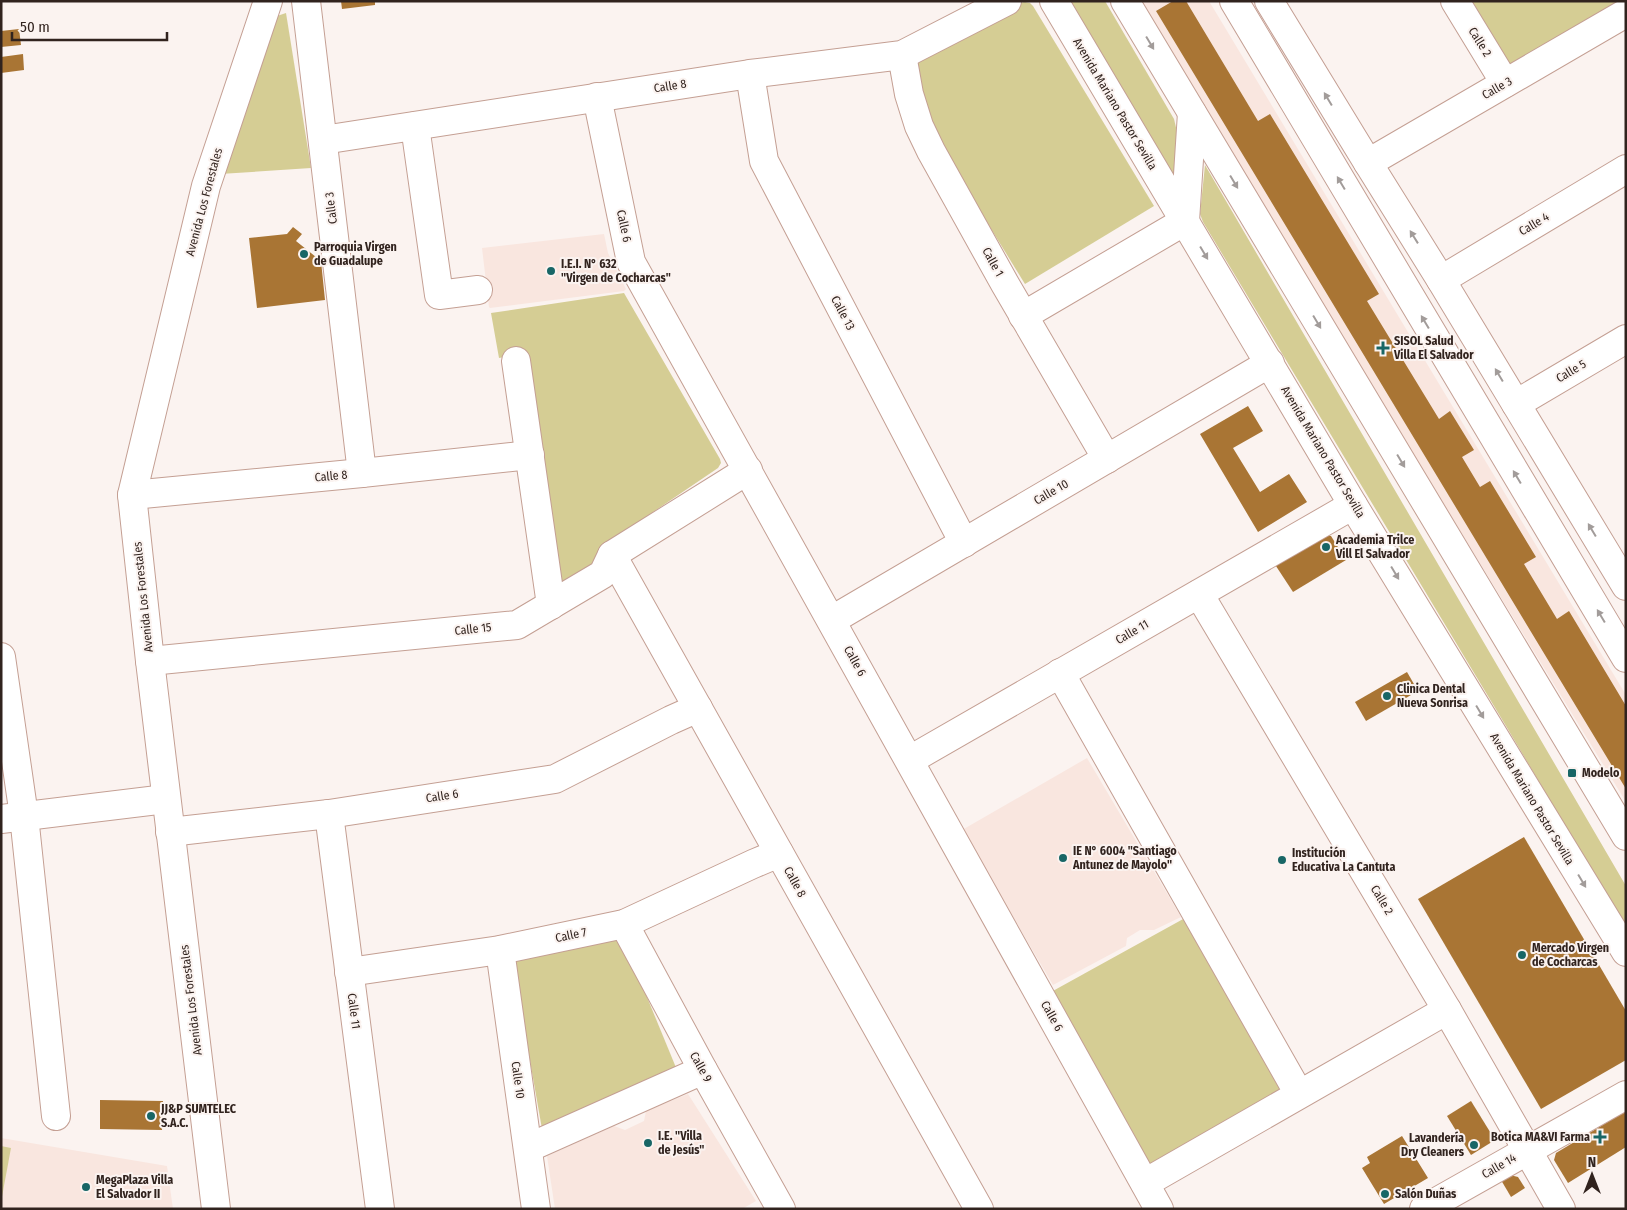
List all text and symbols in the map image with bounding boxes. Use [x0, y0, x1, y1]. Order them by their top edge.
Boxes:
scale bar [12, 10, 168, 42]
text: 50 m [20, 18, 50, 36]
street label: Calle 2 [1466, 25, 1494, 59]
street label: Avenida Mariano Pastor Sevilla [1070, 36, 1160, 172]
one-way arrow [1145, 37, 1154, 50]
street label: Calle 3 [1480, 74, 1514, 102]
street label: Calle 8 [653, 77, 687, 95]
one-way arrow [1324, 92, 1333, 105]
street label: Avenida Los Forestales [183, 147, 225, 257]
one-way arrow [1229, 176, 1238, 189]
one-way arrow [1337, 176, 1346, 189]
street label: Calle 3 [322, 191, 340, 225]
street label: Calle 6 [614, 209, 634, 243]
street label: Calle 4 [1516, 210, 1552, 238]
one-way arrow [1409, 230, 1419, 243]
place label: Parroquia Virgen de Guadalupe [314, 240, 397, 268]
street label: Calle 1 [979, 245, 1007, 279]
one-way arrow [1200, 247, 1209, 260]
marker: Parroquia Virgen de Guadalupe [298, 248, 310, 260]
place label: I.E.I. N° 632 "Virgen de Cocharcas" [561, 257, 671, 285]
marker: I.E.I. N° 632 "Virgen de Cocharcas" [545, 265, 557, 277]
street label: Calle 13 [828, 293, 858, 333]
one-way arrow [1313, 315, 1322, 328]
one-way arrow [1420, 316, 1429, 329]
place label: SISOL Salud Villa El Salvador [1393, 334, 1474, 362]
marker: SISOL Salud Villa El Salvador [1376, 341, 1390, 355]
street label: Calle 5 [1554, 356, 1589, 385]
one-way arrow [1494, 369, 1503, 382]
street label: Avenida Mariano Pastor Sevilla [1278, 384, 1368, 520]
one-way arrow [1396, 455, 1405, 468]
street label: Calle 8 [314, 468, 348, 484]
one-way arrow [1513, 470, 1522, 483]
street label: Calle 10 [1031, 477, 1071, 507]
one-way arrow [1587, 523, 1596, 536]
place label: Academia Trilce Vill El Salvador [1335, 533, 1414, 561]
street label: Avenida Los Forestales [130, 541, 156, 653]
marker: Academia Trilce Vill El Salvador [1320, 541, 1332, 553]
one-way arrow [1391, 567, 1400, 580]
one-way arrow [1596, 609, 1605, 622]
street label: Calle 11 [1113, 617, 1151, 647]
street label: Calle 15 [454, 620, 493, 638]
street label: Calle 6 [841, 643, 869, 679]
place label: Clinica Dental Nueva Sonrisa [1397, 682, 1468, 710]
marker: Clinica Dental Nueva Sonrisa [1381, 690, 1393, 702]
one-way arrow [1475, 706, 1484, 719]
street label: Avenida Mariano Pastor Sevilla [1487, 731, 1577, 867]
place label: Modelo [1582, 766, 1620, 780]
marker: Modelo [1566, 767, 1578, 779]
street label: Calle 6 [425, 787, 459, 805]
place label: IE N° 6004 "Santiago Antunez de Mayolo" [1072, 844, 1177, 872]
place label: Institución Educativa La Cantuta [1292, 846, 1395, 874]
marker: IE N° 6004 "Santiago Antunez de Mayolo" [1057, 852, 1069, 864]
marker: Institución Educativa La Cantuta [1276, 854, 1288, 866]
street label: Calle 8 [781, 864, 809, 900]
one-way arrow [1578, 874, 1587, 887]
street label: Calle 2 [1368, 883, 1396, 917]
street label: Calle 7 [554, 925, 588, 945]
place label: Mercado Virgen de Cocharcas [1532, 941, 1609, 969]
street label: Avenida Los Forestales [177, 944, 205, 1056]
marker: Mercado Virgen de Cocharcas [1516, 949, 1528, 961]
street label: Calle 11 [345, 992, 363, 1030]
street label: Calle 6 [1038, 998, 1066, 1034]
street label: Calle 9 [687, 1049, 715, 1085]
street label: Calle 10 [508, 1060, 528, 1100]
place label: JJ&P SUMTELEC S.A.C. [160, 1102, 237, 1130]
marker: JJ&P SUMTELEC S.A.C. [145, 1110, 157, 1122]
place label: I.E. "Villa de Jesús" [658, 1129, 704, 1157]
place label: Botica MA&VI Farma [1491, 1130, 1590, 1144]
place label: Lavandería Dry Cleaners [1401, 1131, 1465, 1159]
marker: Botica MA&VI Farma [1594, 1131, 1606, 1143]
marker: I.E. "Villa de Jesús" [642, 1137, 654, 1149]
marker: Lavandería Dry Cleaners [1468, 1139, 1480, 1151]
north arrow [1567, 1150, 1617, 1200]
street label: Calle 14 [1479, 1151, 1519, 1181]
text: N [1588, 1154, 1596, 1171]
place label: MegaPlaza Villa El Salvador II [96, 1173, 173, 1201]
marker: MegaPlaza Villa El Salvador II [80, 1181, 92, 1193]
place label: Salón Duñas [1395, 1187, 1457, 1201]
marker: Salón Duñas [1379, 1188, 1391, 1200]

